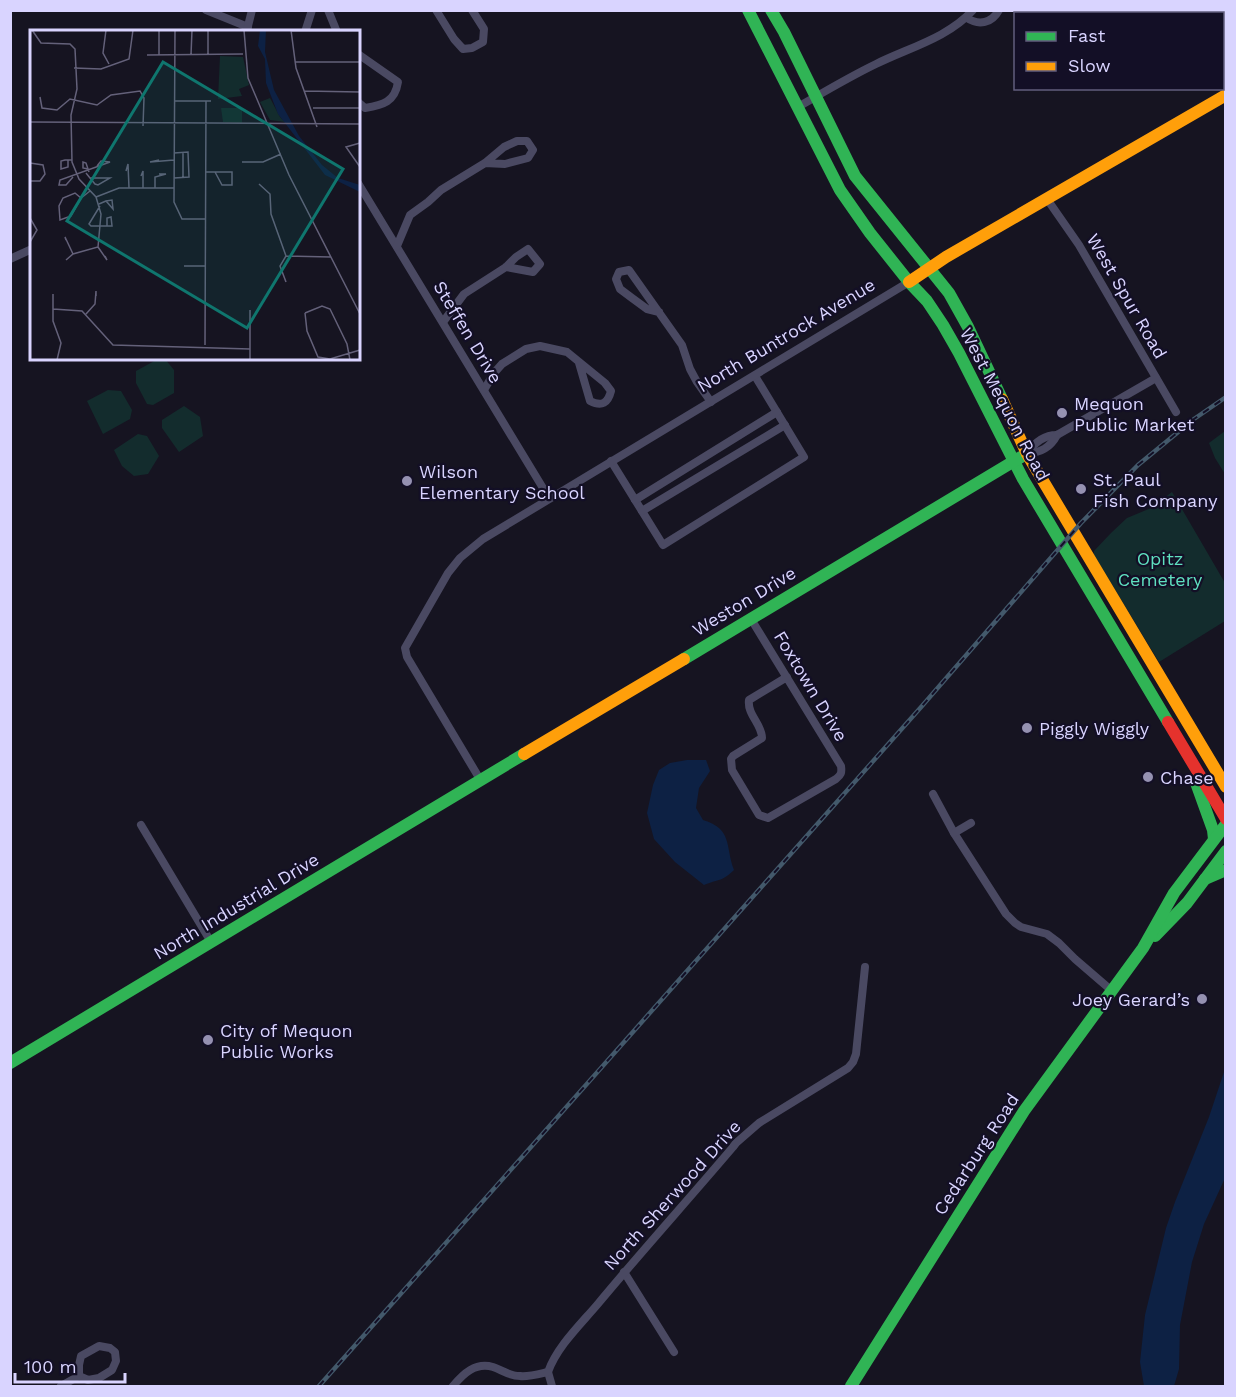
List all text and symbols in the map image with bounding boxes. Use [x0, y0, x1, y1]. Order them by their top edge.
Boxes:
legend [1014, 12, 1224, 90]
text: Fast [1068, 25, 1106, 46]
inset map [30, 30, 360, 360]
text: Slow [1068, 55, 1111, 76]
street label: West Spur Road [1083, 230, 1171, 362]
street label: North Buntrock Avenue [693, 274, 879, 396]
street label: Steffen Drive [429, 277, 507, 387]
street label: West Mequon Road [956, 324, 1054, 484]
place label: Mequon Public Market [1074, 393, 1195, 435]
marker: Mequon Public Market [1055, 406, 1069, 420]
place label: Wilson Elementary School [419, 461, 585, 503]
place label: St. Paul Fish Company [1093, 469, 1218, 511]
marker: Wilson Elementary School [400, 474, 414, 488]
marker: St. Paul Fish Company [1074, 482, 1088, 496]
park label: Opitz Cemetery [1118, 548, 1203, 590]
street label: Weston Drive [688, 562, 800, 640]
street label: Foxtown Drive [770, 627, 852, 745]
place label: Piggly Wiggly [1039, 718, 1150, 739]
marker: Piggly Wiggly [1020, 721, 1034, 735]
place label: Chase [1160, 767, 1214, 788]
marker: Chase [1141, 770, 1155, 784]
street label: North Industrial Drive [149, 848, 323, 964]
place label: Joey Gerard’s [1072, 989, 1190, 1010]
marker: Joey Gerard’s [1195, 992, 1209, 1006]
place label: City of Mequon Public Works [220, 1020, 353, 1062]
marker: City of Mequon Public Works [201, 1033, 215, 1047]
street label: Cedarburg Road [929, 1089, 1023, 1219]
street label: North Sherwood Drive [599, 1116, 745, 1274]
scale bar [15, 1346, 124, 1384]
text: 100 m [24, 1356, 77, 1377]

